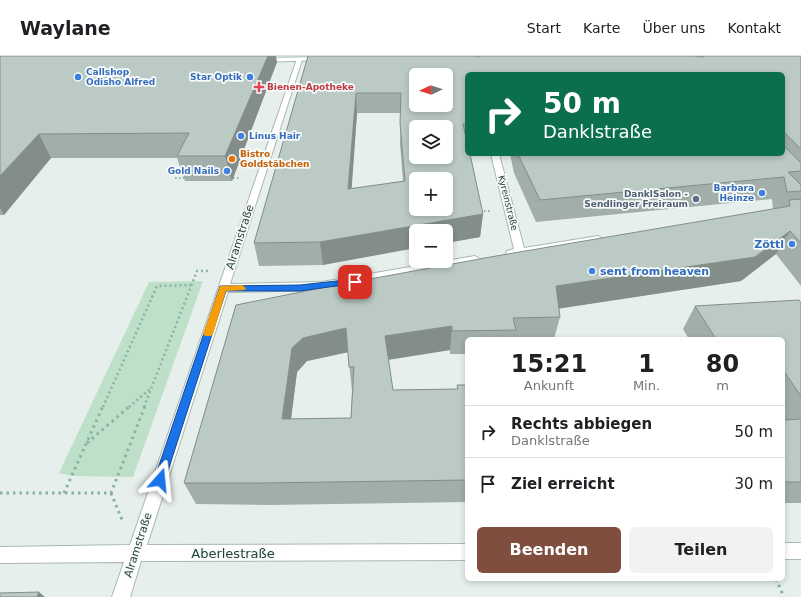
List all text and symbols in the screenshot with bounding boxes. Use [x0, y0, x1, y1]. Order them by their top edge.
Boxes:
text: Waylane [20, 17, 111, 39]
text: Start [527, 20, 561, 36]
text: Karte [583, 20, 620, 36]
text: Über uns [642, 20, 705, 36]
text: Kontakt [727, 20, 781, 36]
place label: Callshop Odisho Alfred [86, 67, 155, 87]
north arrow [409, 68, 453, 112]
map controls [409, 68, 453, 268]
marker: Callshop Odisho Alfred [73, 72, 83, 82]
place label: Star Optik [190, 72, 243, 82]
marker: Star Optik [245, 72, 255, 82]
marker: Bienen-Apotheke [254, 82, 264, 92]
place label: Bienen-Apotheke [267, 82, 354, 92]
text: 50 m [543, 87, 621, 120]
icon: right [477, 88, 529, 140]
button: layers [409, 120, 453, 164]
text: Danklstraße [543, 121, 652, 142]
marker: Linus Hair [236, 131, 246, 141]
place label: Linus Hair [249, 131, 301, 141]
place label: Bistro Goldstäbchen [240, 149, 310, 169]
marker: Bistro Goldstäbchen [227, 154, 237, 164]
place label: Gold Nails [168, 166, 219, 176]
marker: Gold Nails [222, 166, 232, 176]
button: + [409, 172, 453, 216]
street label: Kyreinstraße [496, 174, 520, 232]
place label: Barbara Heinze [714, 183, 754, 203]
marker: Barbara Heinze [757, 188, 767, 198]
place label: DanklSalon - Sendlinger Freiraum [584, 189, 688, 209]
marker: DanklSalon - Sendlinger Freiraum [691, 194, 701, 204]
street label: Alramstraße [223, 203, 257, 271]
button: − [409, 224, 453, 268]
place label: Zöttl [754, 238, 784, 251]
marker: Zöttl [787, 239, 797, 249]
pin [338, 265, 372, 299]
place label: sent from heaven [600, 265, 709, 278]
marker: sent from heaven [587, 266, 597, 276]
icon: arrive [344, 271, 366, 293]
text: 15:21 [511, 350, 587, 378]
text: 1 [638, 350, 655, 378]
text: 80 [706, 350, 739, 378]
text: Ankunft [524, 378, 574, 393]
text: Min. [633, 378, 660, 393]
text: m [716, 378, 729, 393]
text: Rechts abbiegen [511, 415, 652, 433]
icon: right [477, 421, 499, 443]
text: 50 m [735, 423, 773, 441]
text: Danklstraße [511, 433, 590, 448]
position arrow [139, 459, 181, 501]
icon: arrive [477, 473, 499, 495]
text: Ziel erreicht [511, 475, 615, 493]
text: 30 m [735, 475, 773, 493]
street label: Alramstraße [121, 511, 155, 579]
button: Beenden [477, 527, 621, 573]
button: Teilen [629, 527, 773, 573]
street label: Aberlestraße [191, 546, 275, 561]

